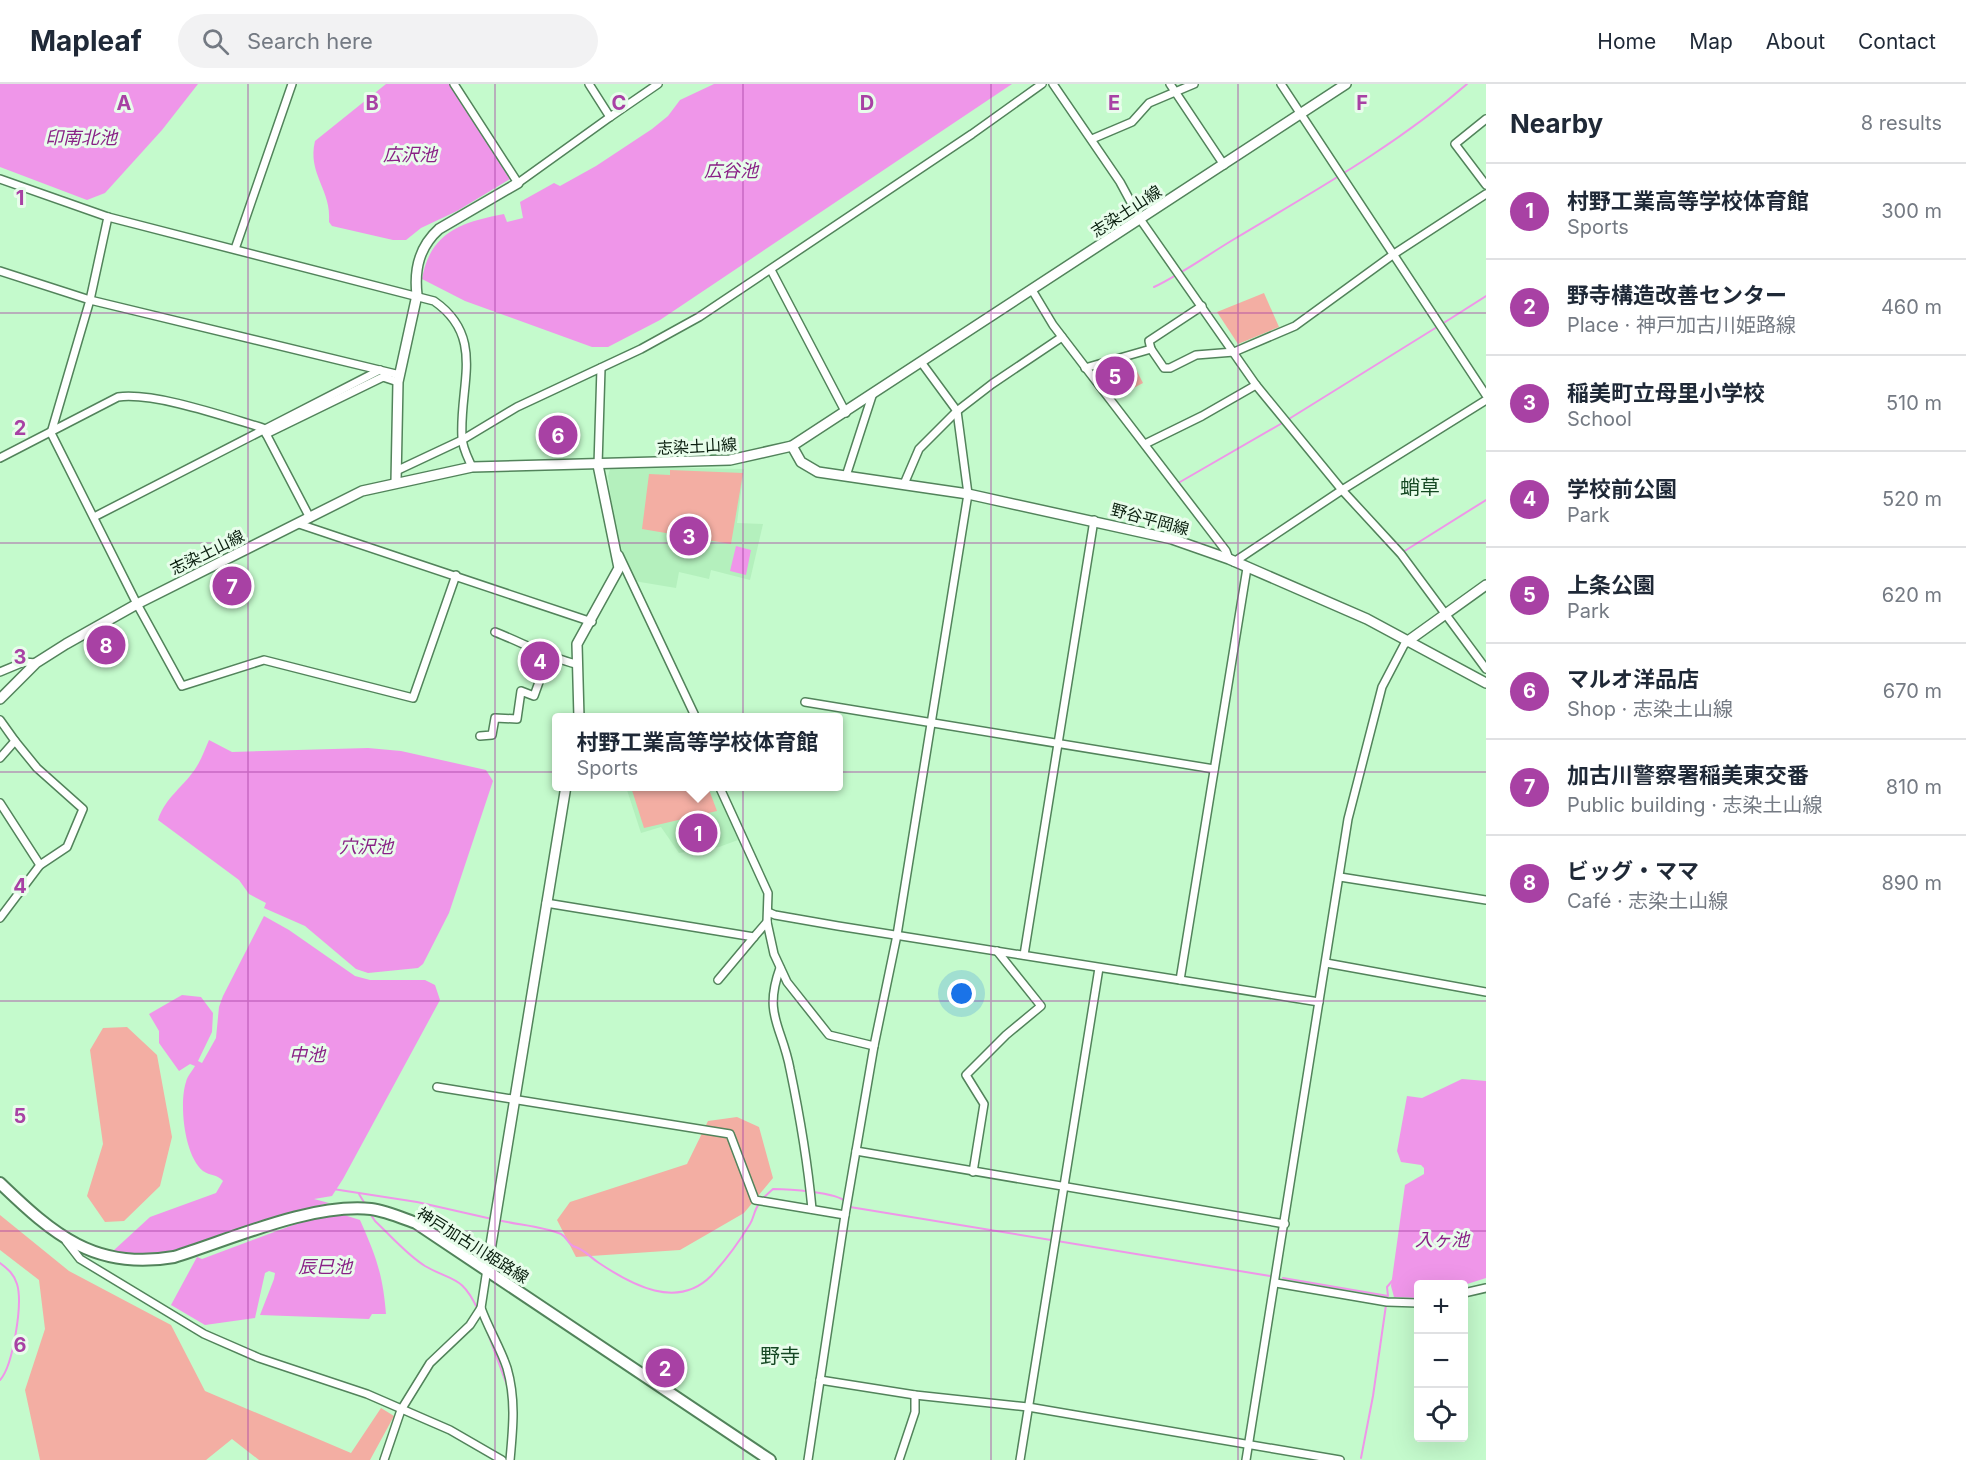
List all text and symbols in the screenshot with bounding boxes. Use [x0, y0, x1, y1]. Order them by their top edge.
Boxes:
search box [178, 14, 598, 68]
text: Mapleaf [30, 24, 142, 58]
icon: search [199, 25, 232, 58]
text: Search here [247, 28, 373, 54]
text: Home [1597, 29, 1656, 54]
text: Map [1689, 29, 1733, 54]
text: About [1766, 29, 1825, 54]
text: Contact [1858, 29, 1936, 54]
text: A [117, 91, 132, 115]
text: B [365, 91, 379, 115]
text: C [612, 91, 626, 115]
text: D [860, 91, 874, 115]
text: E [1108, 91, 1120, 115]
text: F [1356, 91, 1368, 115]
text: Nearby [1510, 108, 1603, 139]
text: 8 results [1861, 111, 1942, 135]
water label: 印南北池 [45, 127, 119, 148]
water label: 広沢池 [383, 144, 439, 165]
water label: 広谷池 [704, 160, 760, 181]
street label: 志染土山線 [1087, 181, 1165, 241]
text: 1 [16, 186, 24, 210]
text: 村野工業高等学校体育館 [1567, 188, 1809, 214]
text: 1 [1525, 199, 1534, 223]
text: 300 m [1881, 199, 1942, 223]
text: Sports [1567, 215, 1629, 239]
text: 野寺構造改善センター [1567, 282, 1787, 308]
text: 2 [1523, 295, 1536, 319]
text: 460 m [1881, 295, 1942, 319]
text: Place · 神戸加古川姫路線 [1567, 313, 1796, 337]
pin: 5 [1096, 354, 1134, 398]
text: 稲美町立母里小学校 [1567, 380, 1765, 406]
text: 3 [1523, 391, 1536, 415]
text: 510 m [1886, 391, 1942, 415]
text: School [1567, 407, 1632, 431]
pin: 6 [538, 412, 578, 458]
text: 2 [14, 416, 26, 440]
street label: 志染土山線 [657, 434, 737, 458]
district label: 蛸草 [1400, 475, 1440, 499]
text: 学校前公園 [1567, 476, 1677, 502]
text: 4 [1523, 487, 1536, 511]
text: 520 m [1882, 487, 1942, 511]
street label: 野谷平岡線 [1109, 499, 1191, 539]
text: Park [1567, 503, 1610, 527]
pin: 3 [670, 514, 708, 558]
street label: 志染土山線 [167, 525, 247, 579]
pin: 7 [212, 564, 252, 608]
text: 上条公園 [1567, 572, 1655, 598]
text: 5 [1523, 583, 1536, 607]
text: 620 m [1882, 583, 1942, 607]
text: Park [1567, 599, 1610, 623]
pin: 8 [86, 622, 126, 668]
pin: 4 [520, 638, 560, 684]
text: 3 [14, 645, 26, 669]
text: マルオ洋品店 [1567, 666, 1699, 692]
text: 6 [1523, 679, 1536, 703]
text: 670 m [1883, 679, 1942, 703]
text: Shop · 志染土山線 [1567, 697, 1733, 721]
popup [552, 713, 843, 791]
text: 村野工業高等学校体育館 [576, 729, 819, 755]
text: Sports [576, 756, 638, 780]
text: 加古川警察署稲美東交番 [1567, 762, 1809, 788]
text: 7 [1524, 775, 1535, 799]
text: 810 m [1886, 775, 1942, 799]
text: Public building · 志染土山線 [1567, 793, 1823, 817]
pin: 1 [678, 810, 718, 855]
water label: 穴沢池 [339, 836, 395, 857]
text: ビッグ・ママ [1567, 858, 1699, 884]
text: 8 [1523, 871, 1536, 895]
text: 890 m [1881, 871, 1942, 895]
text: 4 [13, 874, 27, 898]
text: Café · 志染土山線 [1567, 889, 1728, 913]
your location [947, 979, 976, 1008]
water label: 中池 [289, 1044, 327, 1065]
text: 5 [14, 1104, 26, 1128]
street label: 神戸加古川姫路線 [413, 1203, 533, 1287]
water label: 入ヶ池 [1415, 1229, 1471, 1250]
water label: 辰巳池 [298, 1256, 354, 1277]
map controls [1414, 1280, 1468, 1442]
button: + [1414, 1280, 1468, 1334]
text: 6 [14, 1333, 27, 1357]
button: − [1414, 1334, 1468, 1388]
district label: 野寺 [760, 1344, 800, 1368]
pin: 2 [646, 1346, 684, 1390]
button: locate [1414, 1388, 1468, 1442]

